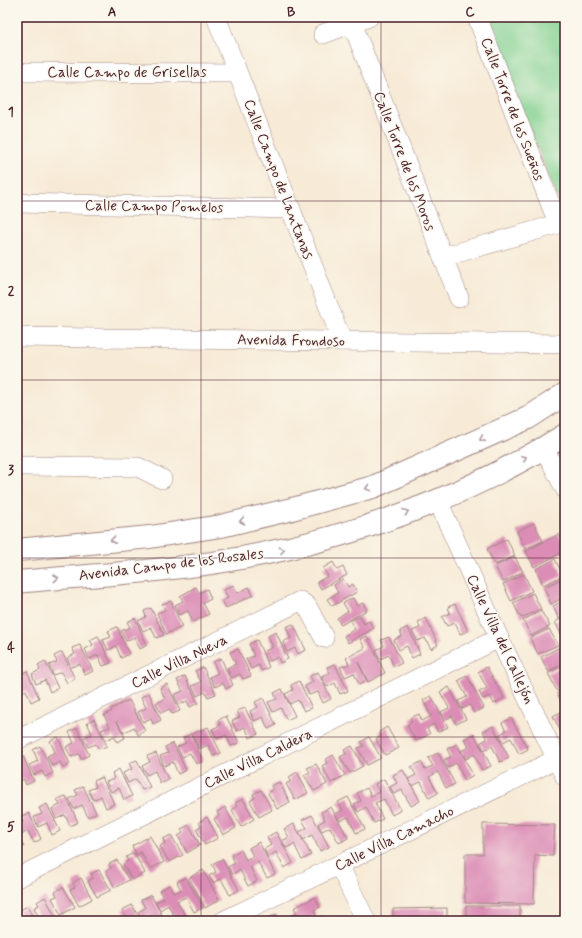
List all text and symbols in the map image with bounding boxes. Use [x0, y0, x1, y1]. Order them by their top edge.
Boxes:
text: A [108, 4, 116, 21]
text: B [287, 4, 296, 21]
text: C [465, 4, 475, 21]
street label: Calle Torre de los Sueños [476, 35, 549, 184]
street label: Calle Campo de Grisellas [47, 63, 207, 83]
street label: Calle Torre de los Moros [368, 89, 440, 234]
street label: Calle Campo de Lantanas [238, 96, 318, 262]
text: 1 [8, 104, 14, 121]
street label: Calle Campo Pomelos [85, 196, 224, 218]
text: 2 [8, 283, 15, 300]
street label: Avenida Frondoso [237, 330, 345, 352]
one-way arrow [478, 434, 486, 442]
one-way arrow [520, 455, 527, 463]
text: 3 [8, 462, 14, 479]
one-way arrow [364, 483, 371, 492]
one-way arrow [403, 509, 410, 517]
one-way arrow [239, 516, 246, 525]
one-way arrow [110, 536, 116, 545]
street label: Avenida Campo de los Rosales [77, 544, 265, 586]
one-way arrow [279, 546, 285, 554]
street label: Calle Villa del Callejón [461, 571, 539, 707]
one-way arrow [53, 574, 59, 583]
street label: Calle Villa Nueva [128, 630, 231, 694]
text: 4 [7, 640, 15, 657]
street label: Calle Villa Caldera [201, 724, 316, 794]
street label: Calle Villa Camacho [331, 801, 457, 876]
text: 5 [7, 819, 15, 836]

